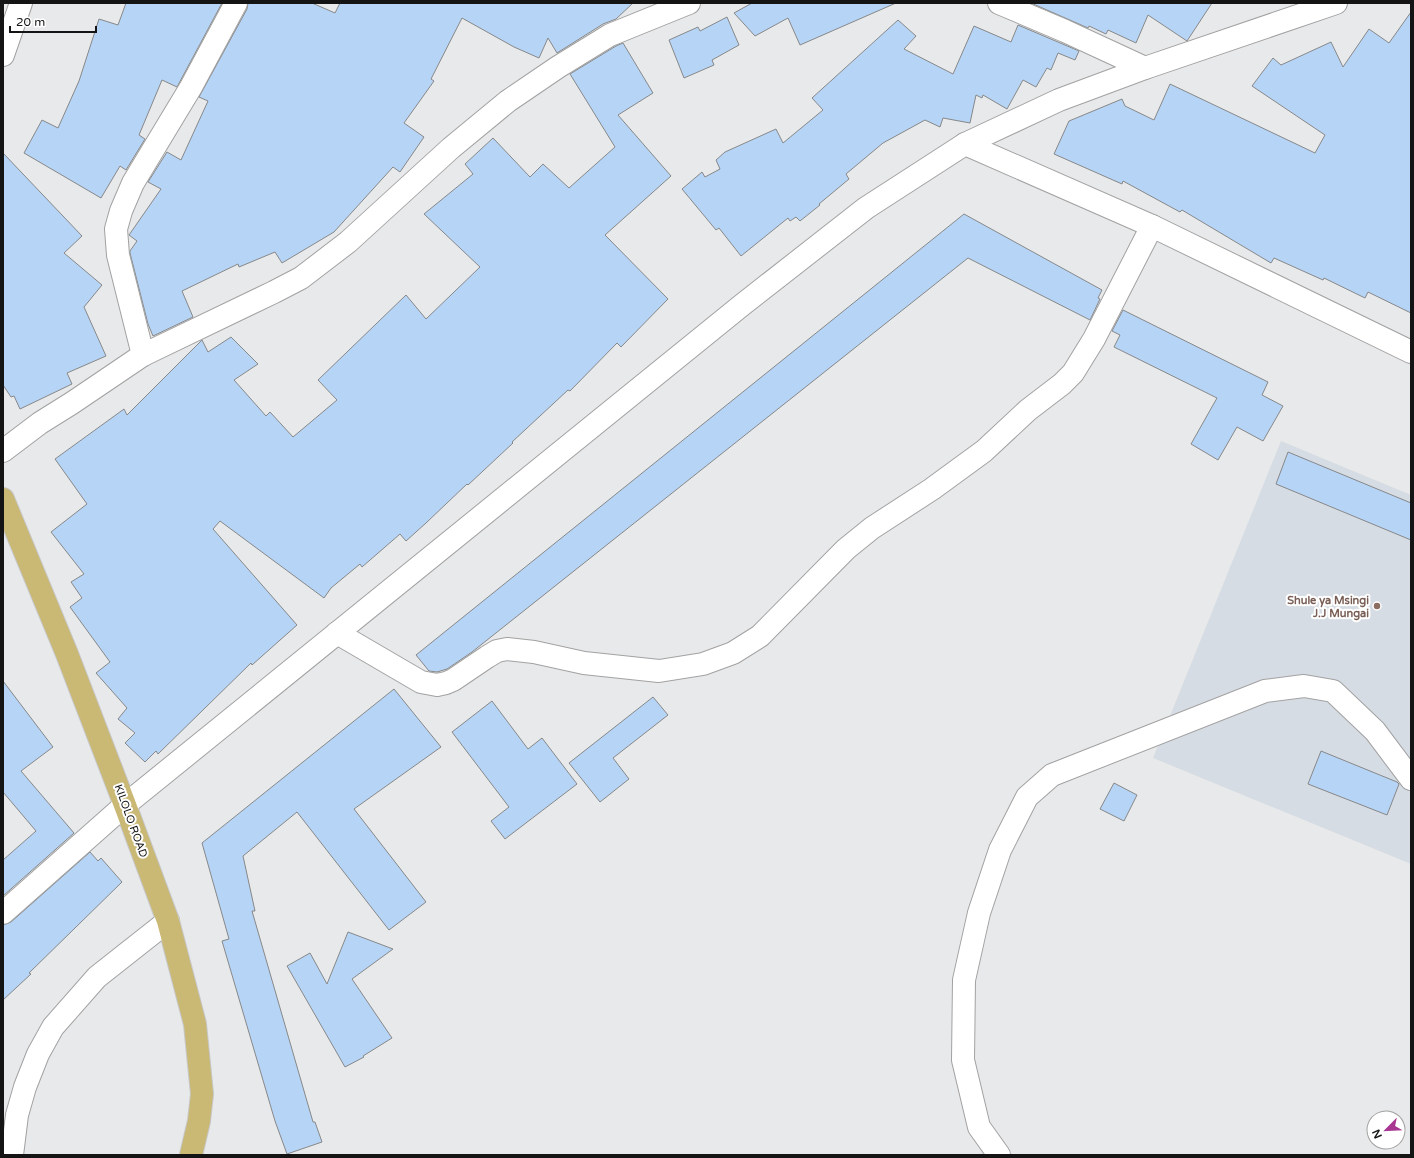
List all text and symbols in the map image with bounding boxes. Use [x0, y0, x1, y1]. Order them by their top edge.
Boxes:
scale bar [10, 8, 96, 34]
text: 20 m [16, 15, 45, 29]
place label: Shule ya Msingi J.J Mungai [1287, 594, 1369, 621]
marker: Shule ya Msingi J.J Mungai [1372, 601, 1382, 611]
street label: KILOLO ROAD [112, 783, 150, 859]
north arrow [1366, 1110, 1406, 1150]
text: N [1370, 1127, 1385, 1141]

